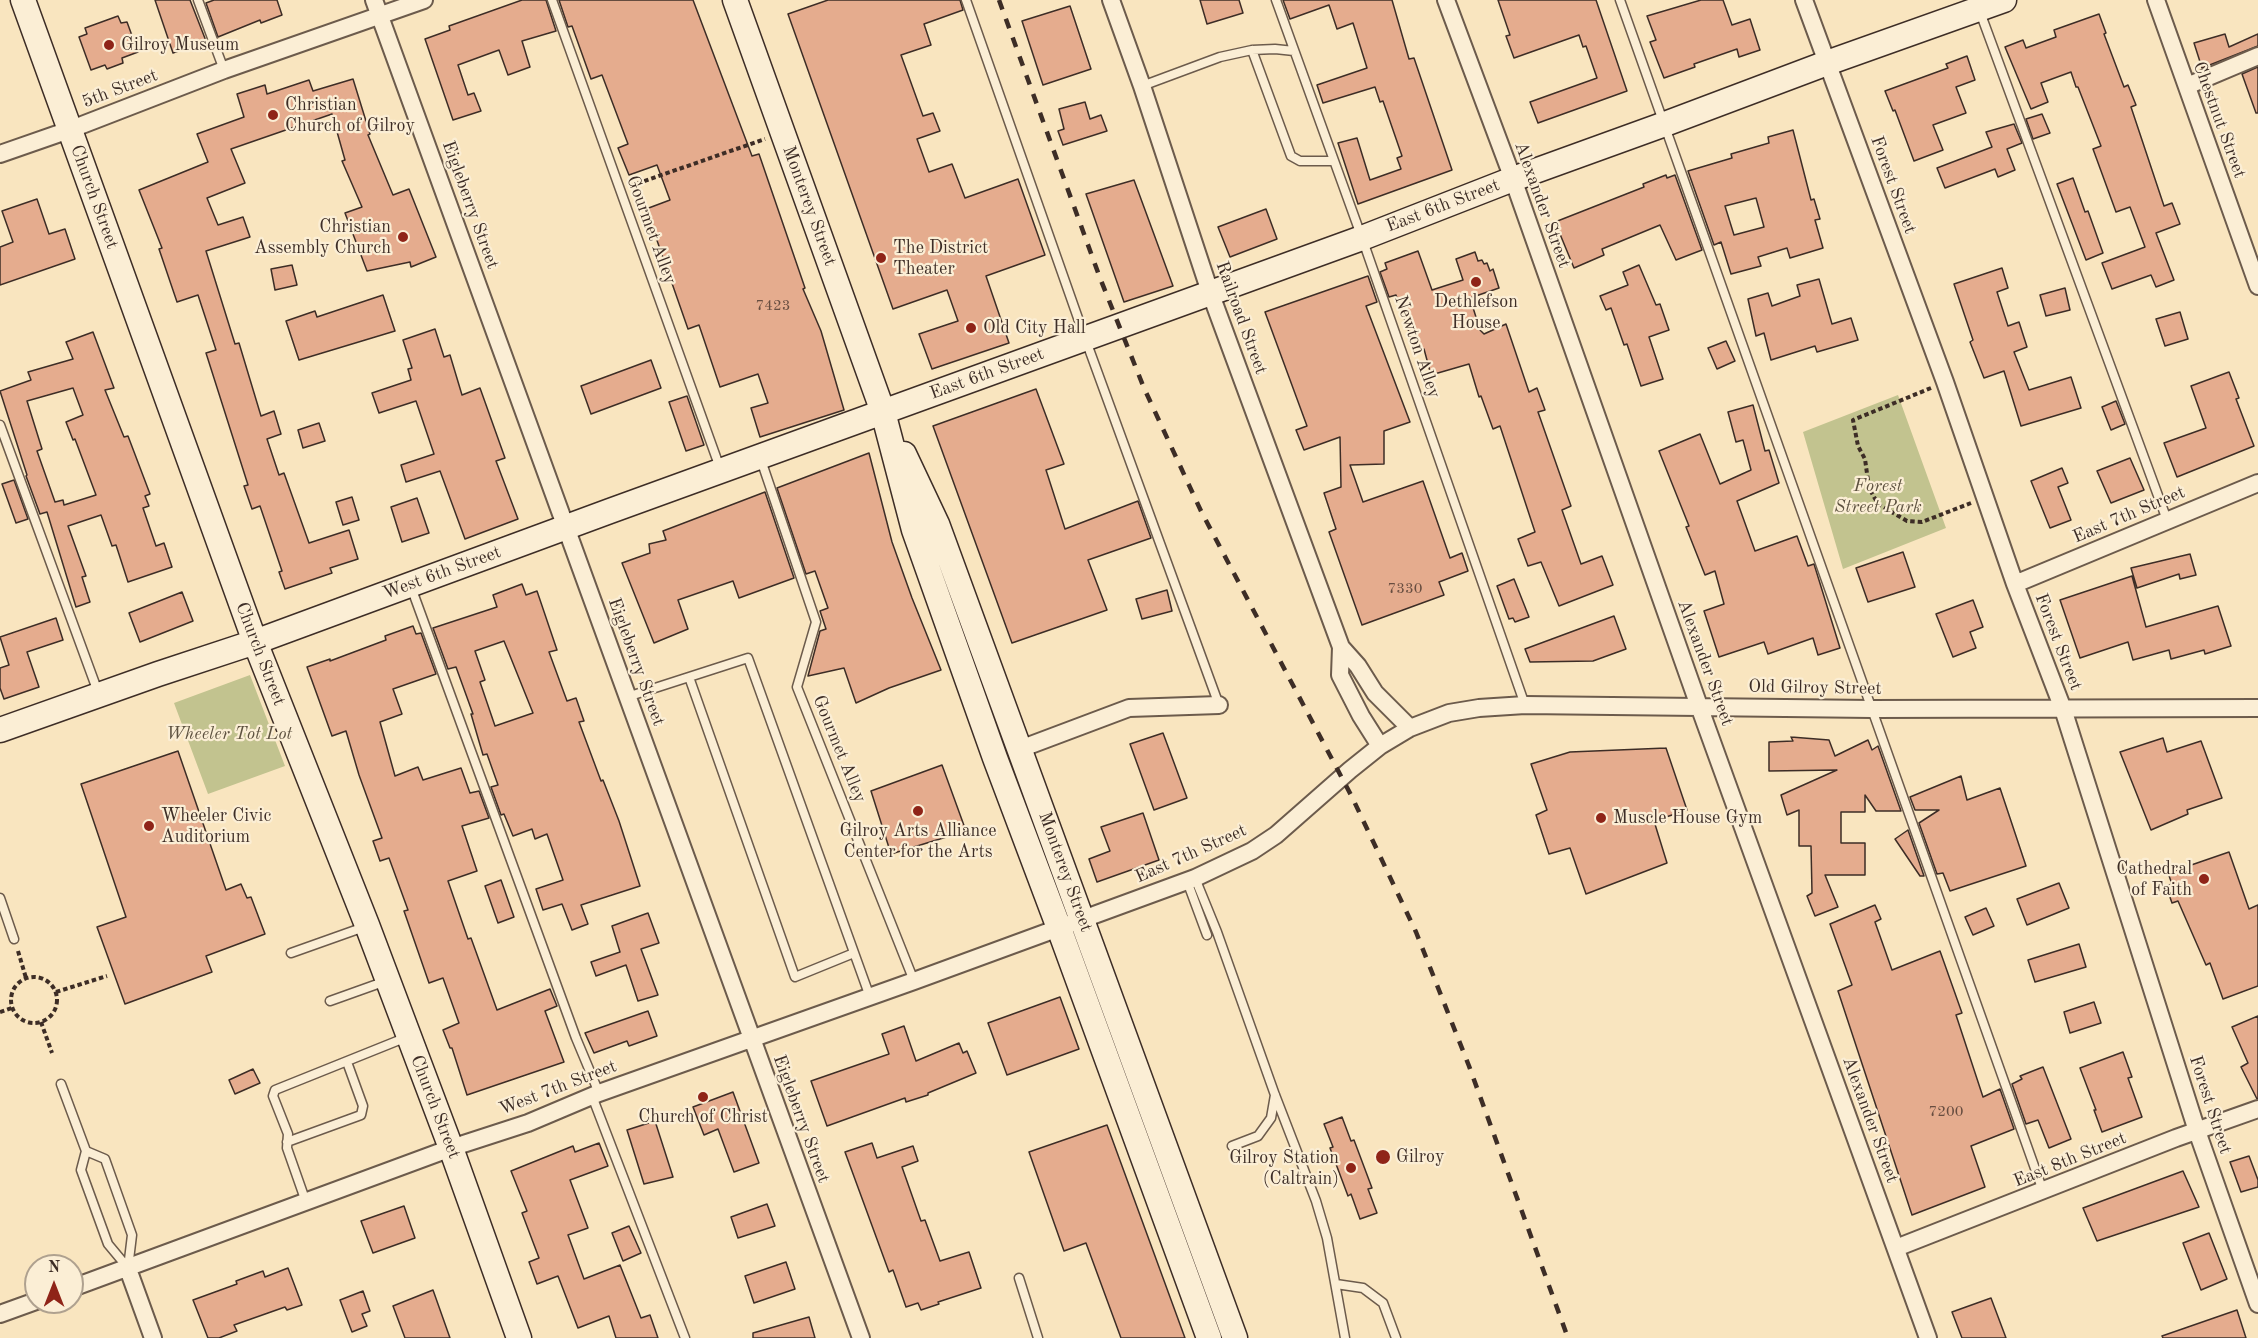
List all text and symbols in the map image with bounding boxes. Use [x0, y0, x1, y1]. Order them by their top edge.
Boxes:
place label: Gilroy Museum [121, 34, 239, 56]
marker: Gilroy Museum [102, 38, 116, 52]
street label: Chestnut Street [2188, 59, 2250, 181]
street label: 5th Street [79, 65, 161, 113]
place label: Christian Church of Gilroy [285, 94, 415, 136]
marker: Christian Church of Gilroy [266, 108, 280, 122]
street label: Forest Street [1865, 133, 1921, 237]
street label: Eigleberry Street [437, 138, 503, 272]
street label: Alexander Street [1509, 139, 1575, 271]
street label: Church Street [65, 142, 123, 252]
street label: Monterey Street [777, 143, 841, 269]
street label: Gourmet Alley [621, 173, 681, 287]
street label: East 6th Street [1383, 174, 1503, 238]
place label: Christian Assembly Church [254, 216, 391, 258]
marker: Christian Assembly Church [396, 230, 410, 244]
place label: The District Theater [893, 237, 988, 280]
marker: The District Theater [874, 251, 888, 265]
street label: Railroad Street [1211, 258, 1271, 378]
marker: Dethlefson House [1469, 275, 1483, 289]
place label: Dethlefson House [1434, 291, 1518, 334]
street label: Newton Alley [1389, 293, 1445, 401]
house number: 7423 [756, 297, 790, 315]
place label: Old City Hall [983, 317, 1085, 339]
marker: Old City Hall [964, 321, 978, 335]
street label: East 6th Street [927, 343, 1047, 405]
park label: Forest Street Park [1834, 475, 1922, 518]
street label: East 7th Street [2070, 482, 2188, 548]
street label: West 6th Street [380, 542, 504, 604]
house number: 7330 [1388, 580, 1422, 598]
street label: Forest Street [2030, 590, 2086, 694]
street label: Eigleberry Street [603, 595, 669, 729]
street label: Alexander Street [1672, 597, 1738, 729]
street label: Church Street [230, 599, 290, 709]
street label: Old Gilroy Street [1748, 676, 1882, 700]
street label: Gourmet Alley [808, 692, 870, 806]
park label: Wheeler Tot Lot [166, 723, 292, 745]
marker: Gilroy Arts Alliance Center for the Arts [911, 804, 925, 818]
place label: Wheeler Civic Auditorium [161, 805, 271, 848]
place label: Muscle House Gym [1613, 807, 1762, 829]
street label: Monterey Street [1033, 809, 1097, 935]
marker: Muscle House Gym [1594, 811, 1608, 825]
marker: Wheeler Civic Auditorium [142, 819, 156, 833]
place label: Gilroy Arts Alliance Center for the Arts [840, 820, 996, 862]
street label: East 7th Street [1132, 820, 1250, 888]
place label: Cathedral of Faith [2116, 858, 2192, 900]
marker: Cathedral of Faith [2197, 872, 2211, 886]
street label: Church Street [405, 1052, 465, 1162]
street label: Eigleberry Street [768, 1052, 834, 1186]
street label: Forest Street [2184, 1053, 2236, 1157]
street label: Alexander Street [1837, 1054, 1903, 1186]
street label: West 7th Street [496, 1056, 620, 1120]
marker: Church of Christ [696, 1090, 710, 1104]
house number: 7200 [1929, 1103, 1963, 1121]
place label: Church of Christ [638, 1106, 768, 1128]
street label: East 8th Street [2010, 1128, 2130, 1192]
place label: Gilroy [1396, 1146, 1445, 1168]
place label: Gilroy Station (Caltrain) [1229, 1147, 1339, 1190]
marker: Gilroy [1374, 1148, 1392, 1166]
marker: Gilroy Station (Caltrain) [1344, 1161, 1358, 1175]
north arrow [24, 1254, 84, 1314]
text: N [48, 1260, 60, 1276]

